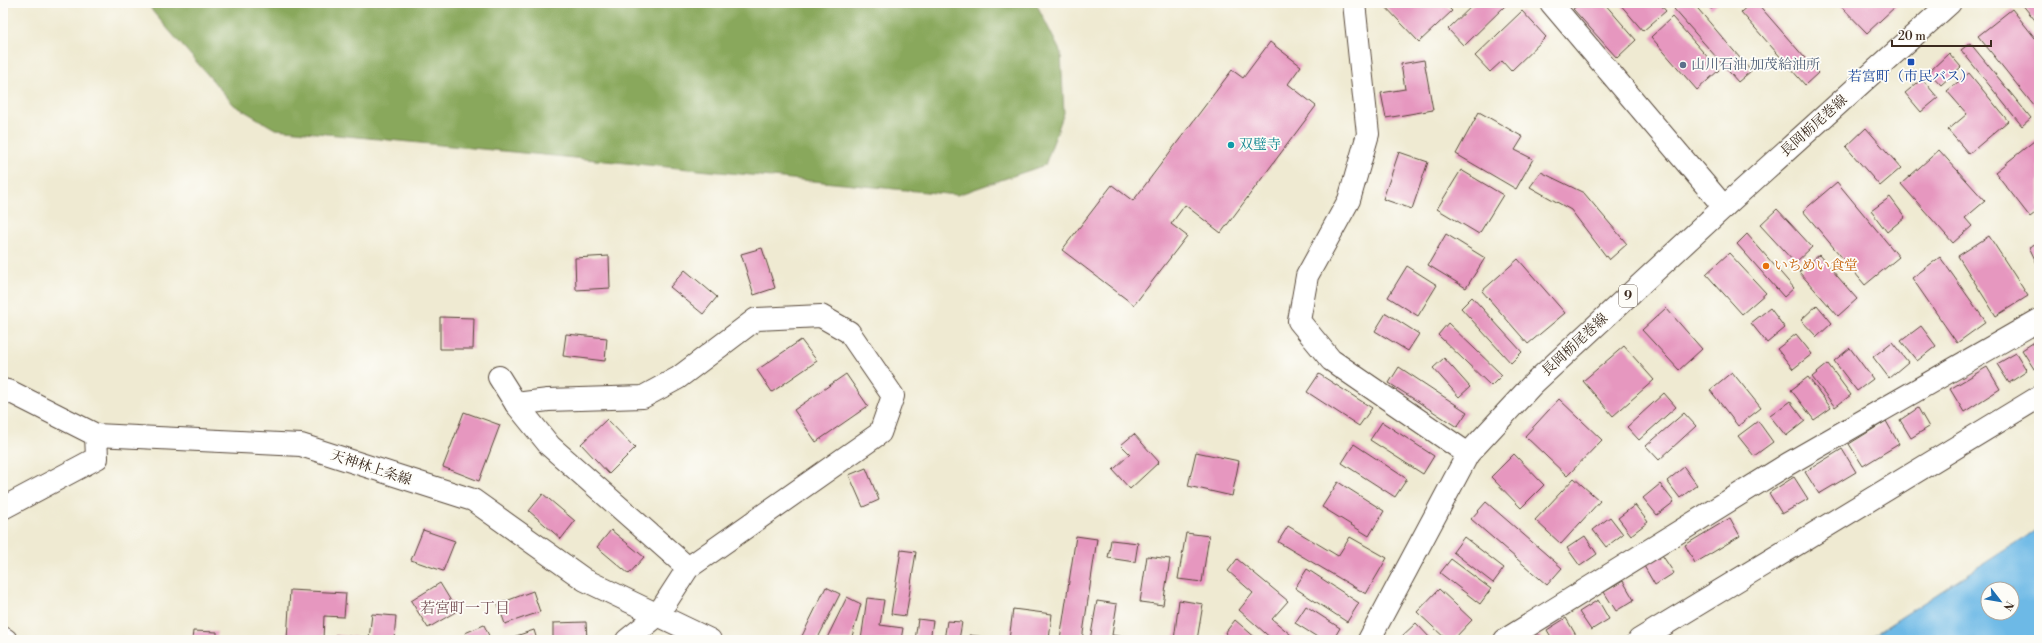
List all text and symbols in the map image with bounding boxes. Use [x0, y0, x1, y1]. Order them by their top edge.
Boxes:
scale bar [1892, 22, 1991, 48]
text: 20 m [1898, 29, 1926, 44]
place label: 山川石油 加茂給油所 [1691, 56, 1820, 74]
marker: 若宮町（市民バス） [1906, 57, 1916, 67]
marker: 山川石油 加茂給油所 [1678, 60, 1688, 70]
place label: 若宮町（市民バス） [1848, 68, 1974, 86]
street label: 長岡栃尾巻線 [1777, 91, 1851, 161]
place label: 双璧寺 [1239, 136, 1281, 154]
marker: 双璧寺 [1226, 140, 1236, 150]
place label: いちめい食堂 [1774, 257, 1858, 275]
marker: いちめい食堂 [1761, 261, 1771, 271]
road number: 9 [1619, 285, 1637, 307]
street label: 長岡栃尾巻線 [1538, 310, 1612, 380]
street label: 天神林上条線 [328, 446, 414, 490]
north arrow [1980, 581, 2020, 621]
text: N [1999, 598, 2016, 613]
district label: 若宮町一丁目 [420, 599, 510, 618]

